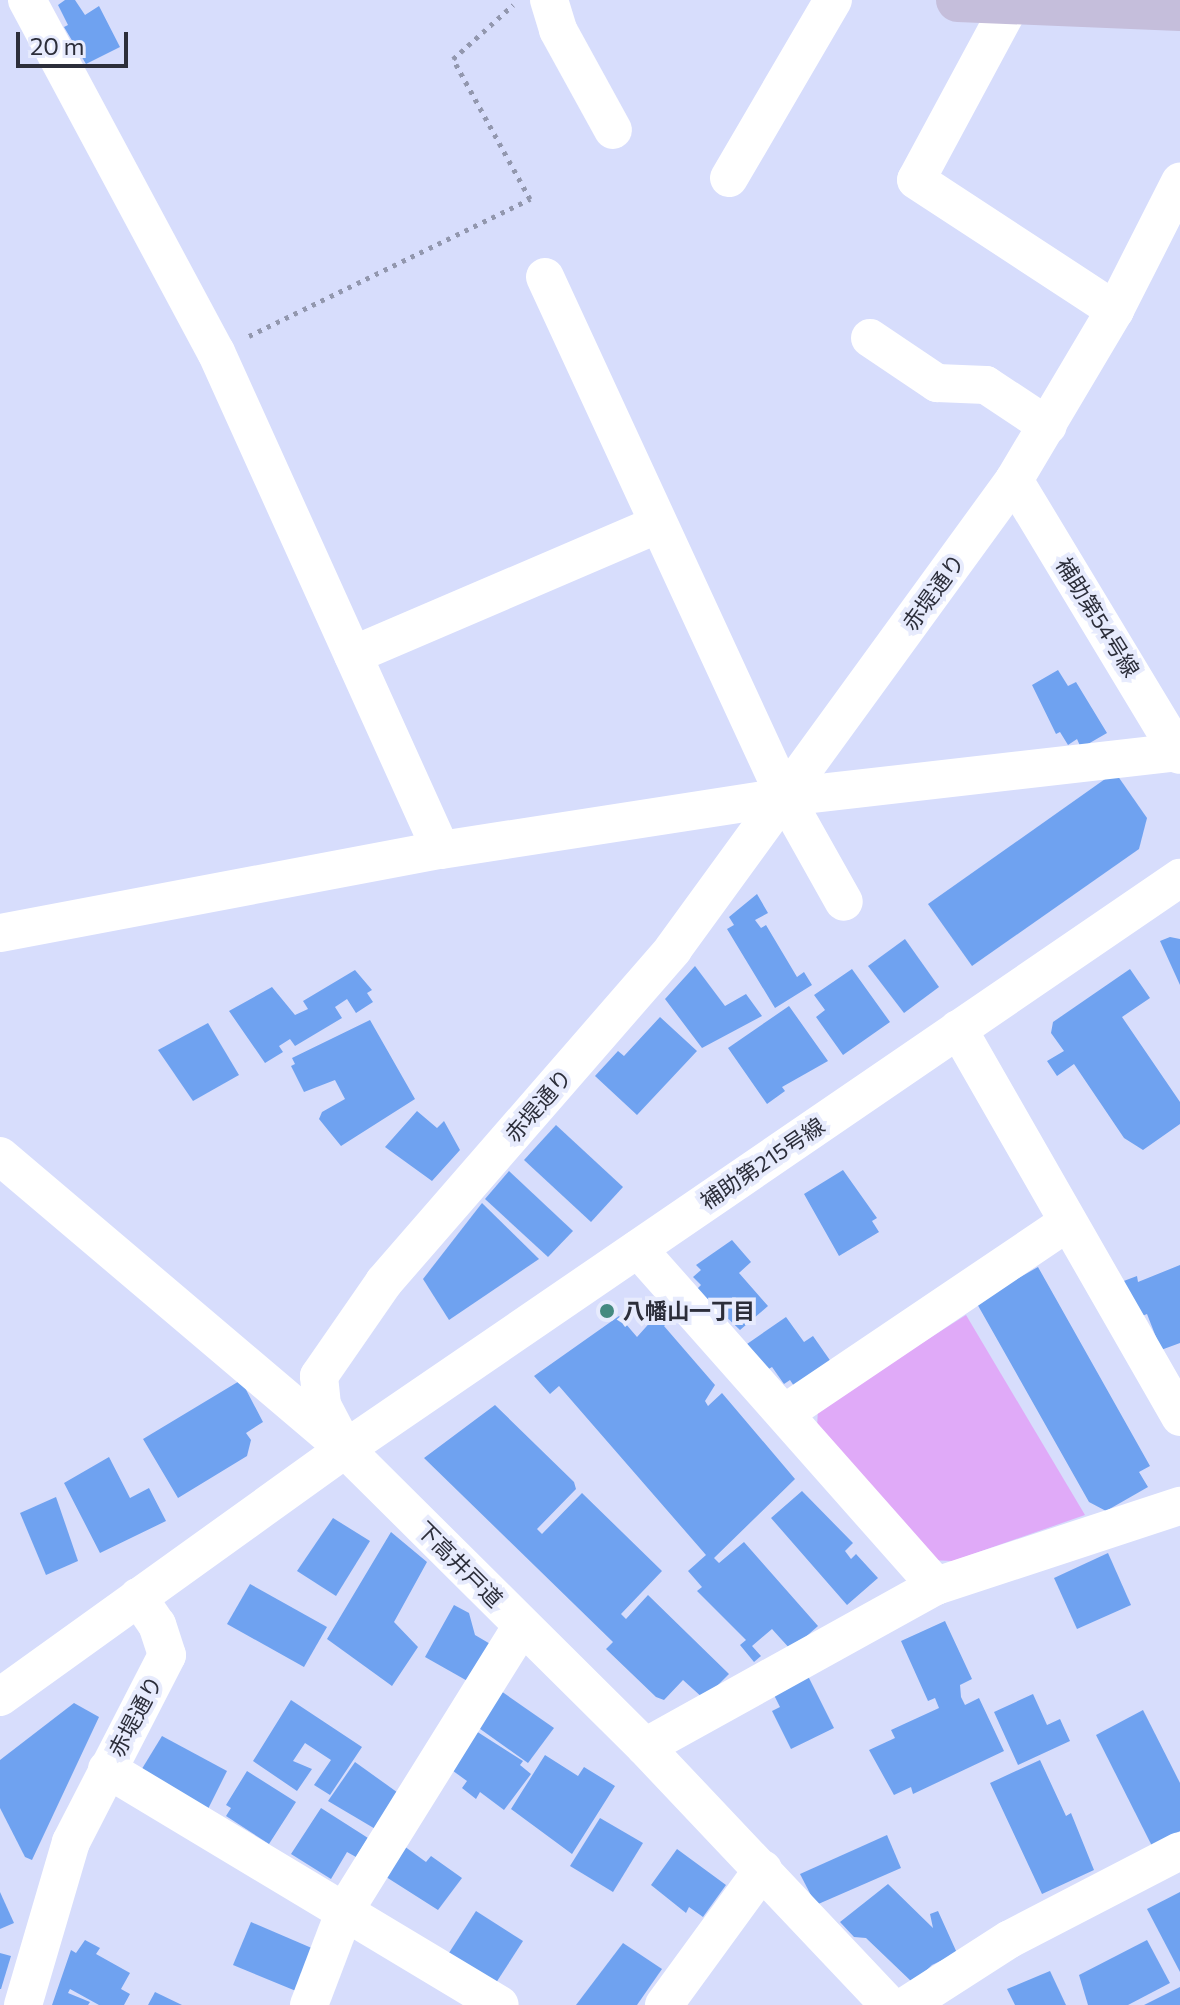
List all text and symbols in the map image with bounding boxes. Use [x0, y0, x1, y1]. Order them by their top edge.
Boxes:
scale bar [20, 16, 132, 66]
text: 20 m [30, 31, 84, 60]
street label: 赤堤通り [896, 549, 970, 635]
street label: 補助第54号線 [1051, 552, 1145, 682]
street label: 赤堤通り [499, 1063, 577, 1147]
street label: 補助第215号線 [695, 1112, 829, 1214]
place label: 八幡山一丁目 [623, 1298, 755, 1324]
marker: 八幡山一丁目 [598, 1302, 616, 1320]
street label: 下高井戸道 [412, 1516, 508, 1612]
street label: 赤堤通り [103, 1671, 167, 1761]

